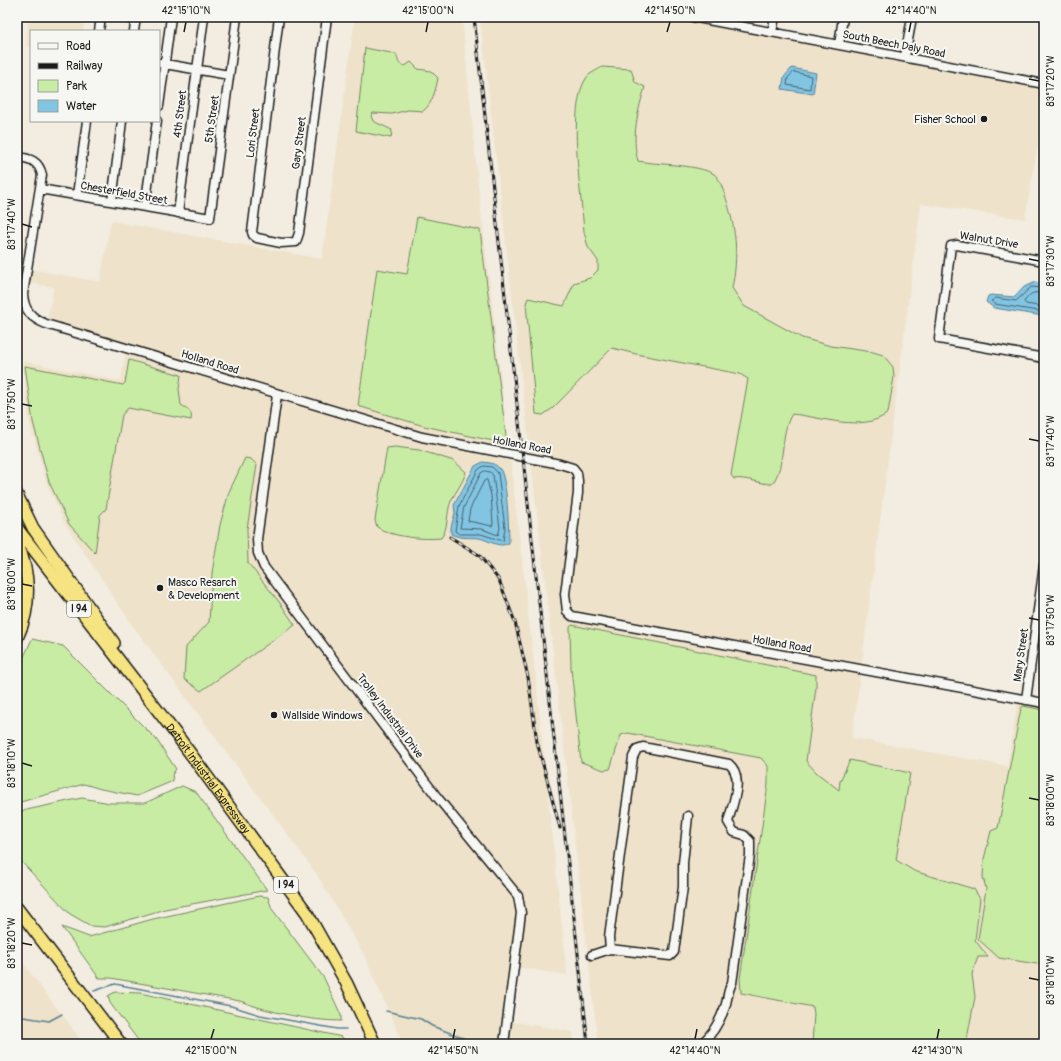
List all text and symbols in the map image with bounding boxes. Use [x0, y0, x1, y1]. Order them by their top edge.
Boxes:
text: 42°15'10"N [162, 5, 211, 17]
text: 42°15'00"N [402, 5, 454, 17]
text: 42°14'50"N [645, 5, 696, 17]
text: 42°14'40"N [886, 5, 937, 17]
street label: South Beech Daly Road [841, 28, 947, 60]
legend [30, 30, 160, 122]
text: Road [66, 39, 91, 54]
text: 83°17'20"W [1045, 55, 1057, 107]
text: Railway [66, 59, 102, 74]
text: Park [66, 79, 87, 94]
street label: 4th Street [171, 89, 189, 139]
street label: 5th Street [202, 94, 222, 144]
text: Water [66, 99, 97, 114]
street label: Lori Street [243, 107, 263, 159]
place label: Fisher School [914, 113, 976, 126]
marker: Fisher School [979, 114, 989, 124]
street label: Gary Street [289, 115, 309, 170]
street label: Chesterfield Street [79, 179, 169, 207]
text: 83°17'40"W [6, 198, 18, 250]
street label: Walnut Drive [959, 229, 1020, 251]
text: 83°17'30"W [1045, 235, 1057, 287]
street label: Holland Road [180, 347, 240, 377]
text: 83°17'50"W [6, 378, 18, 430]
text: 83°17'40"W [1045, 415, 1057, 467]
street label: Holland Road [491, 433, 553, 457]
text: 83°18'00"W [6, 557, 18, 610]
place label: Masco Resarch & Development [168, 576, 240, 602]
marker: Masco Resarch & Development [155, 583, 165, 593]
text: 83°17'50"W [1045, 594, 1057, 646]
road number: I 94 [67, 601, 91, 617]
street label: Mary Street [1011, 627, 1031, 683]
street label: Holland Road [751, 632, 813, 656]
street label: Trolley Industrial Drive [354, 671, 426, 761]
place label: Wallside Windows [282, 709, 363, 722]
marker: Wallside Windows [269, 710, 279, 720]
street label: Detroit Industrial Expressway [164, 721, 253, 836]
text: 83°18'10"W [6, 738, 18, 788]
text: 83°18'00"W [1045, 773, 1057, 826]
road number: I 94 [274, 877, 298, 893]
text: 83°18'20"W [6, 917, 18, 968]
text: 83°18'10"W [1045, 955, 1057, 1005]
text: 42°15'00"N [185, 1045, 237, 1057]
text: 42°14'50"N [428, 1045, 479, 1057]
text: 42°14'40"N [670, 1045, 721, 1057]
text: 42°14'30"N [912, 1045, 963, 1057]

